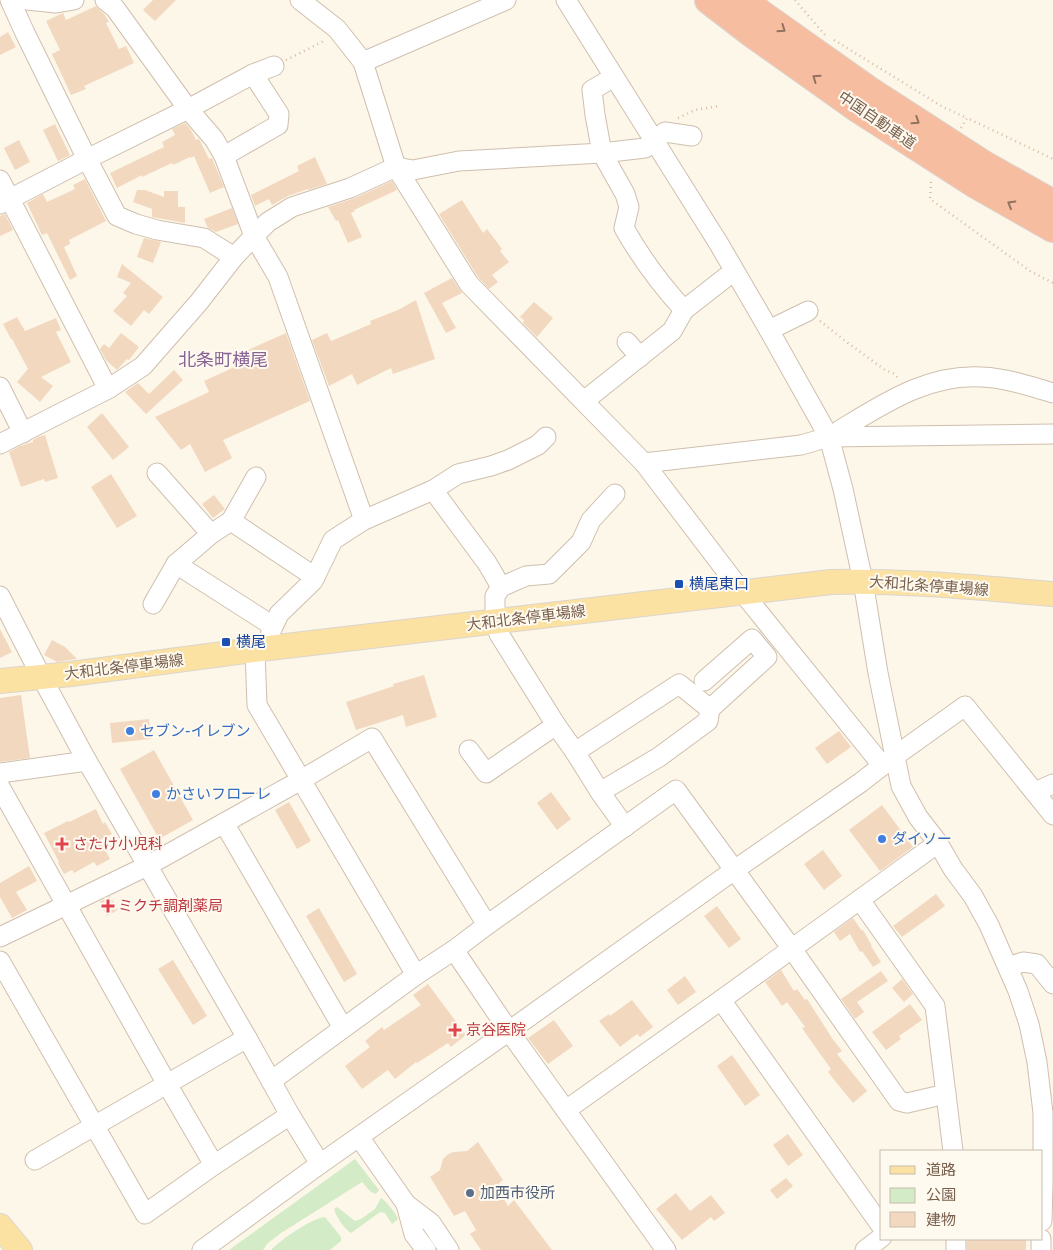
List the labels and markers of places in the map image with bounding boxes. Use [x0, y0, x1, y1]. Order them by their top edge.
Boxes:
place label: 横尾東口 [689, 575, 749, 593]
marker: 横尾東口 [673, 578, 685, 590]
place label: 横尾 [236, 633, 266, 651]
marker: 横尾 [220, 636, 232, 648]
place label: セブン-イレブン [140, 722, 250, 740]
marker: セブン-イレブン [124, 725, 136, 737]
place label: かさいフローレ [166, 785, 271, 803]
marker: かさいフローレ [150, 788, 162, 800]
place label: ダイソー [892, 830, 952, 848]
marker: ダイソー [876, 833, 888, 845]
place label: さたけ小児科 [73, 835, 163, 853]
marker: さたけ小児科 [55, 837, 69, 851]
place label: ミクチ調剤薬局 [118, 897, 223, 915]
marker: ミクチ調剤薬局 [102, 900, 114, 912]
place label: 京谷医院 [466, 1021, 526, 1039]
marker: 京谷医院 [448, 1023, 462, 1037]
place label: 加西市役所 [480, 1184, 555, 1202]
marker: 加西市役所 [464, 1187, 476, 1199]

